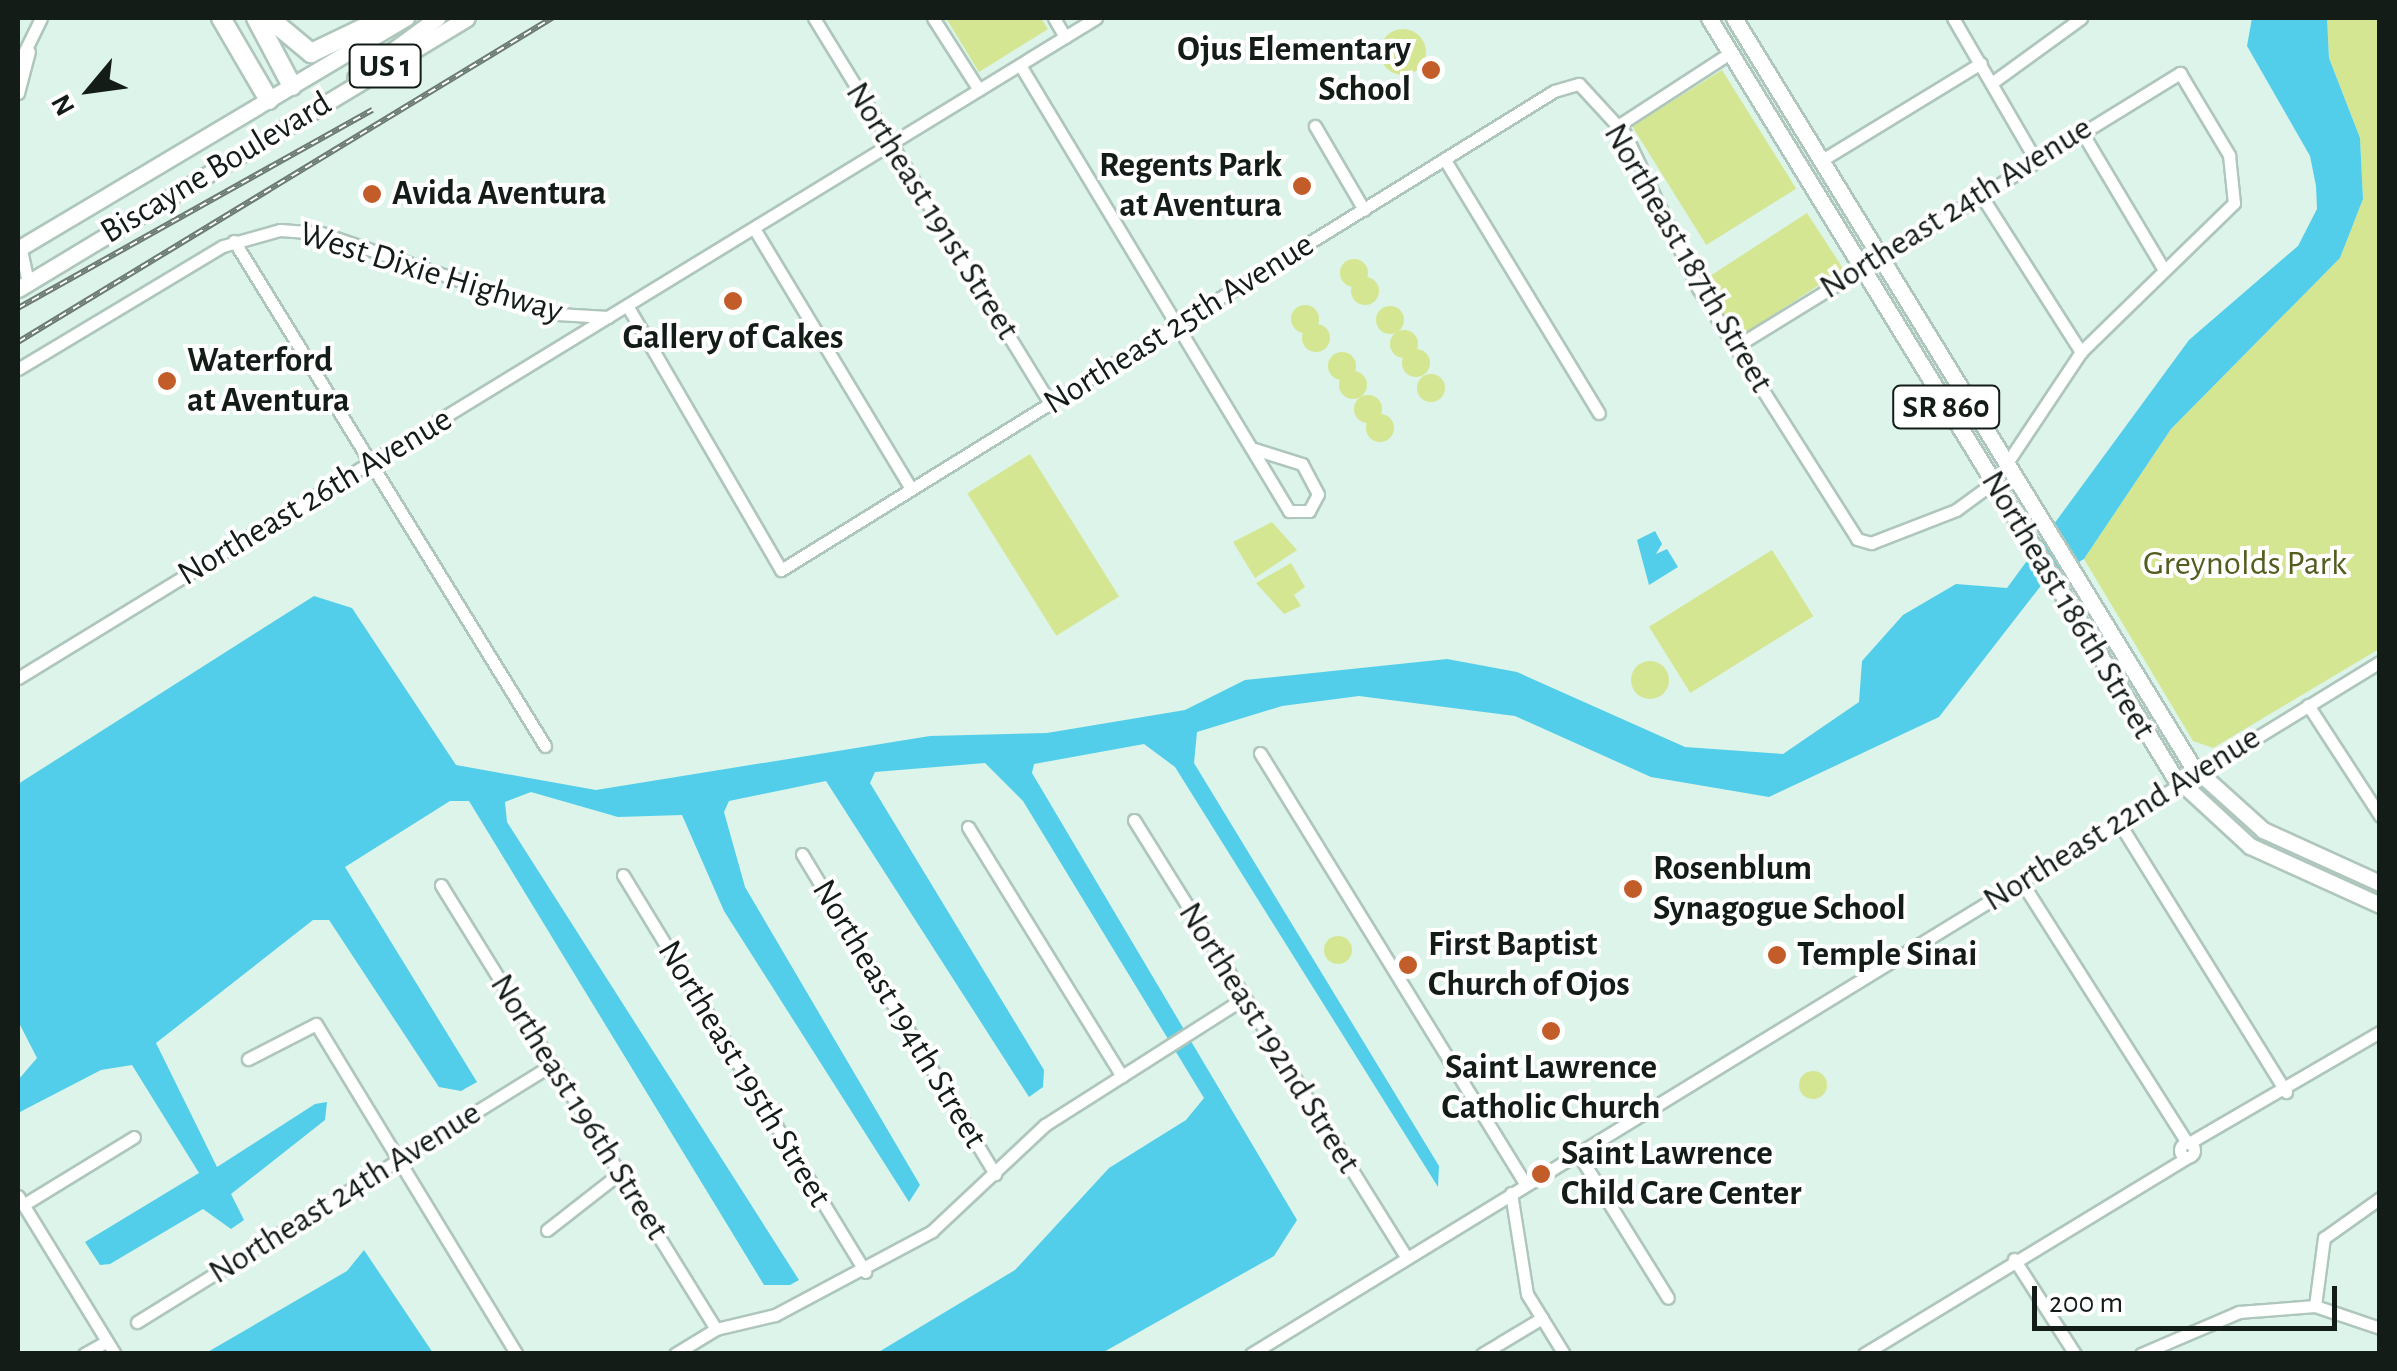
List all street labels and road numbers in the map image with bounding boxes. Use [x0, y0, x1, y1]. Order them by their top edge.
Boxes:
road number: US 1 [348, 39, 422, 93]
street label: Northeast 191st Street [836, 74, 1028, 348]
street label: Biscayne Boulevard [93, 83, 339, 253]
street label: Northeast 24th Avenue [1812, 107, 2100, 309]
street label: Northeast 187th Street [1594, 116, 1782, 400]
street label: West Dixie Highway [294, 213, 568, 333]
street label: Northeast 25th Avenue [1036, 224, 1322, 424]
road number: SR 860 [1891, 380, 2001, 434]
street label: Northeast 26th Avenue [170, 399, 460, 595]
street label: Northeast 186th Street [1971, 463, 2165, 747]
street label: Northeast 22nd Avenue [1976, 717, 2268, 921]
street label: Northeast 194th Street [802, 872, 996, 1156]
street label: Northeast 192nd Street [1169, 895, 1369, 1181]
street label: Northeast 195th Street [648, 933, 840, 1215]
street label: Northeast 196th Street [480, 966, 678, 1248]
street label: Northeast 24th Avenue [201, 1092, 489, 1294]

